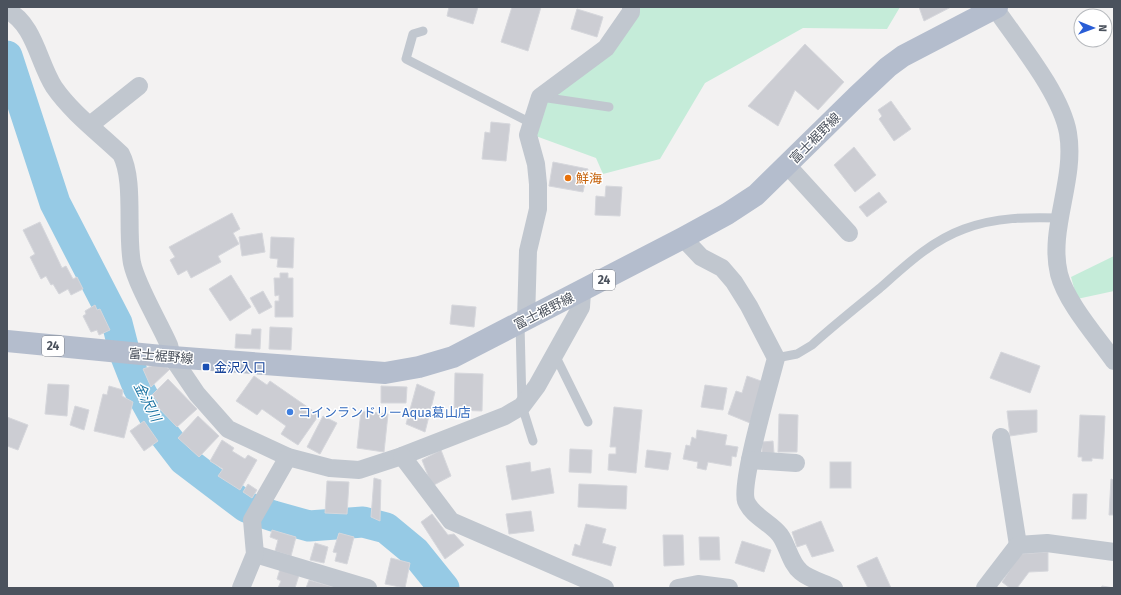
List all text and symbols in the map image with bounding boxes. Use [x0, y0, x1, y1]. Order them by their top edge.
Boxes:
north arrow [1073, 8, 1113, 48]
text: N [1096, 24, 1109, 32]
street label: 富士裾野線 [787, 110, 843, 166]
place label: 鮮海 [576, 171, 602, 186]
marker: 鮮海 [563, 173, 573, 183]
road number: 24 [593, 270, 615, 290]
street label: 富士裾野線 [512, 290, 576, 332]
road number: 24 [42, 336, 64, 356]
street label: 富士裾野線 [128, 346, 194, 366]
place label: 金沢入口 [214, 360, 266, 375]
marker: 金沢入口 [201, 362, 211, 372]
water label: 金沢川 [130, 379, 165, 426]
place label: コインランドリーAqua葛山店 [298, 405, 471, 420]
marker: コインランドリーAqua葛山店 [285, 407, 295, 417]

